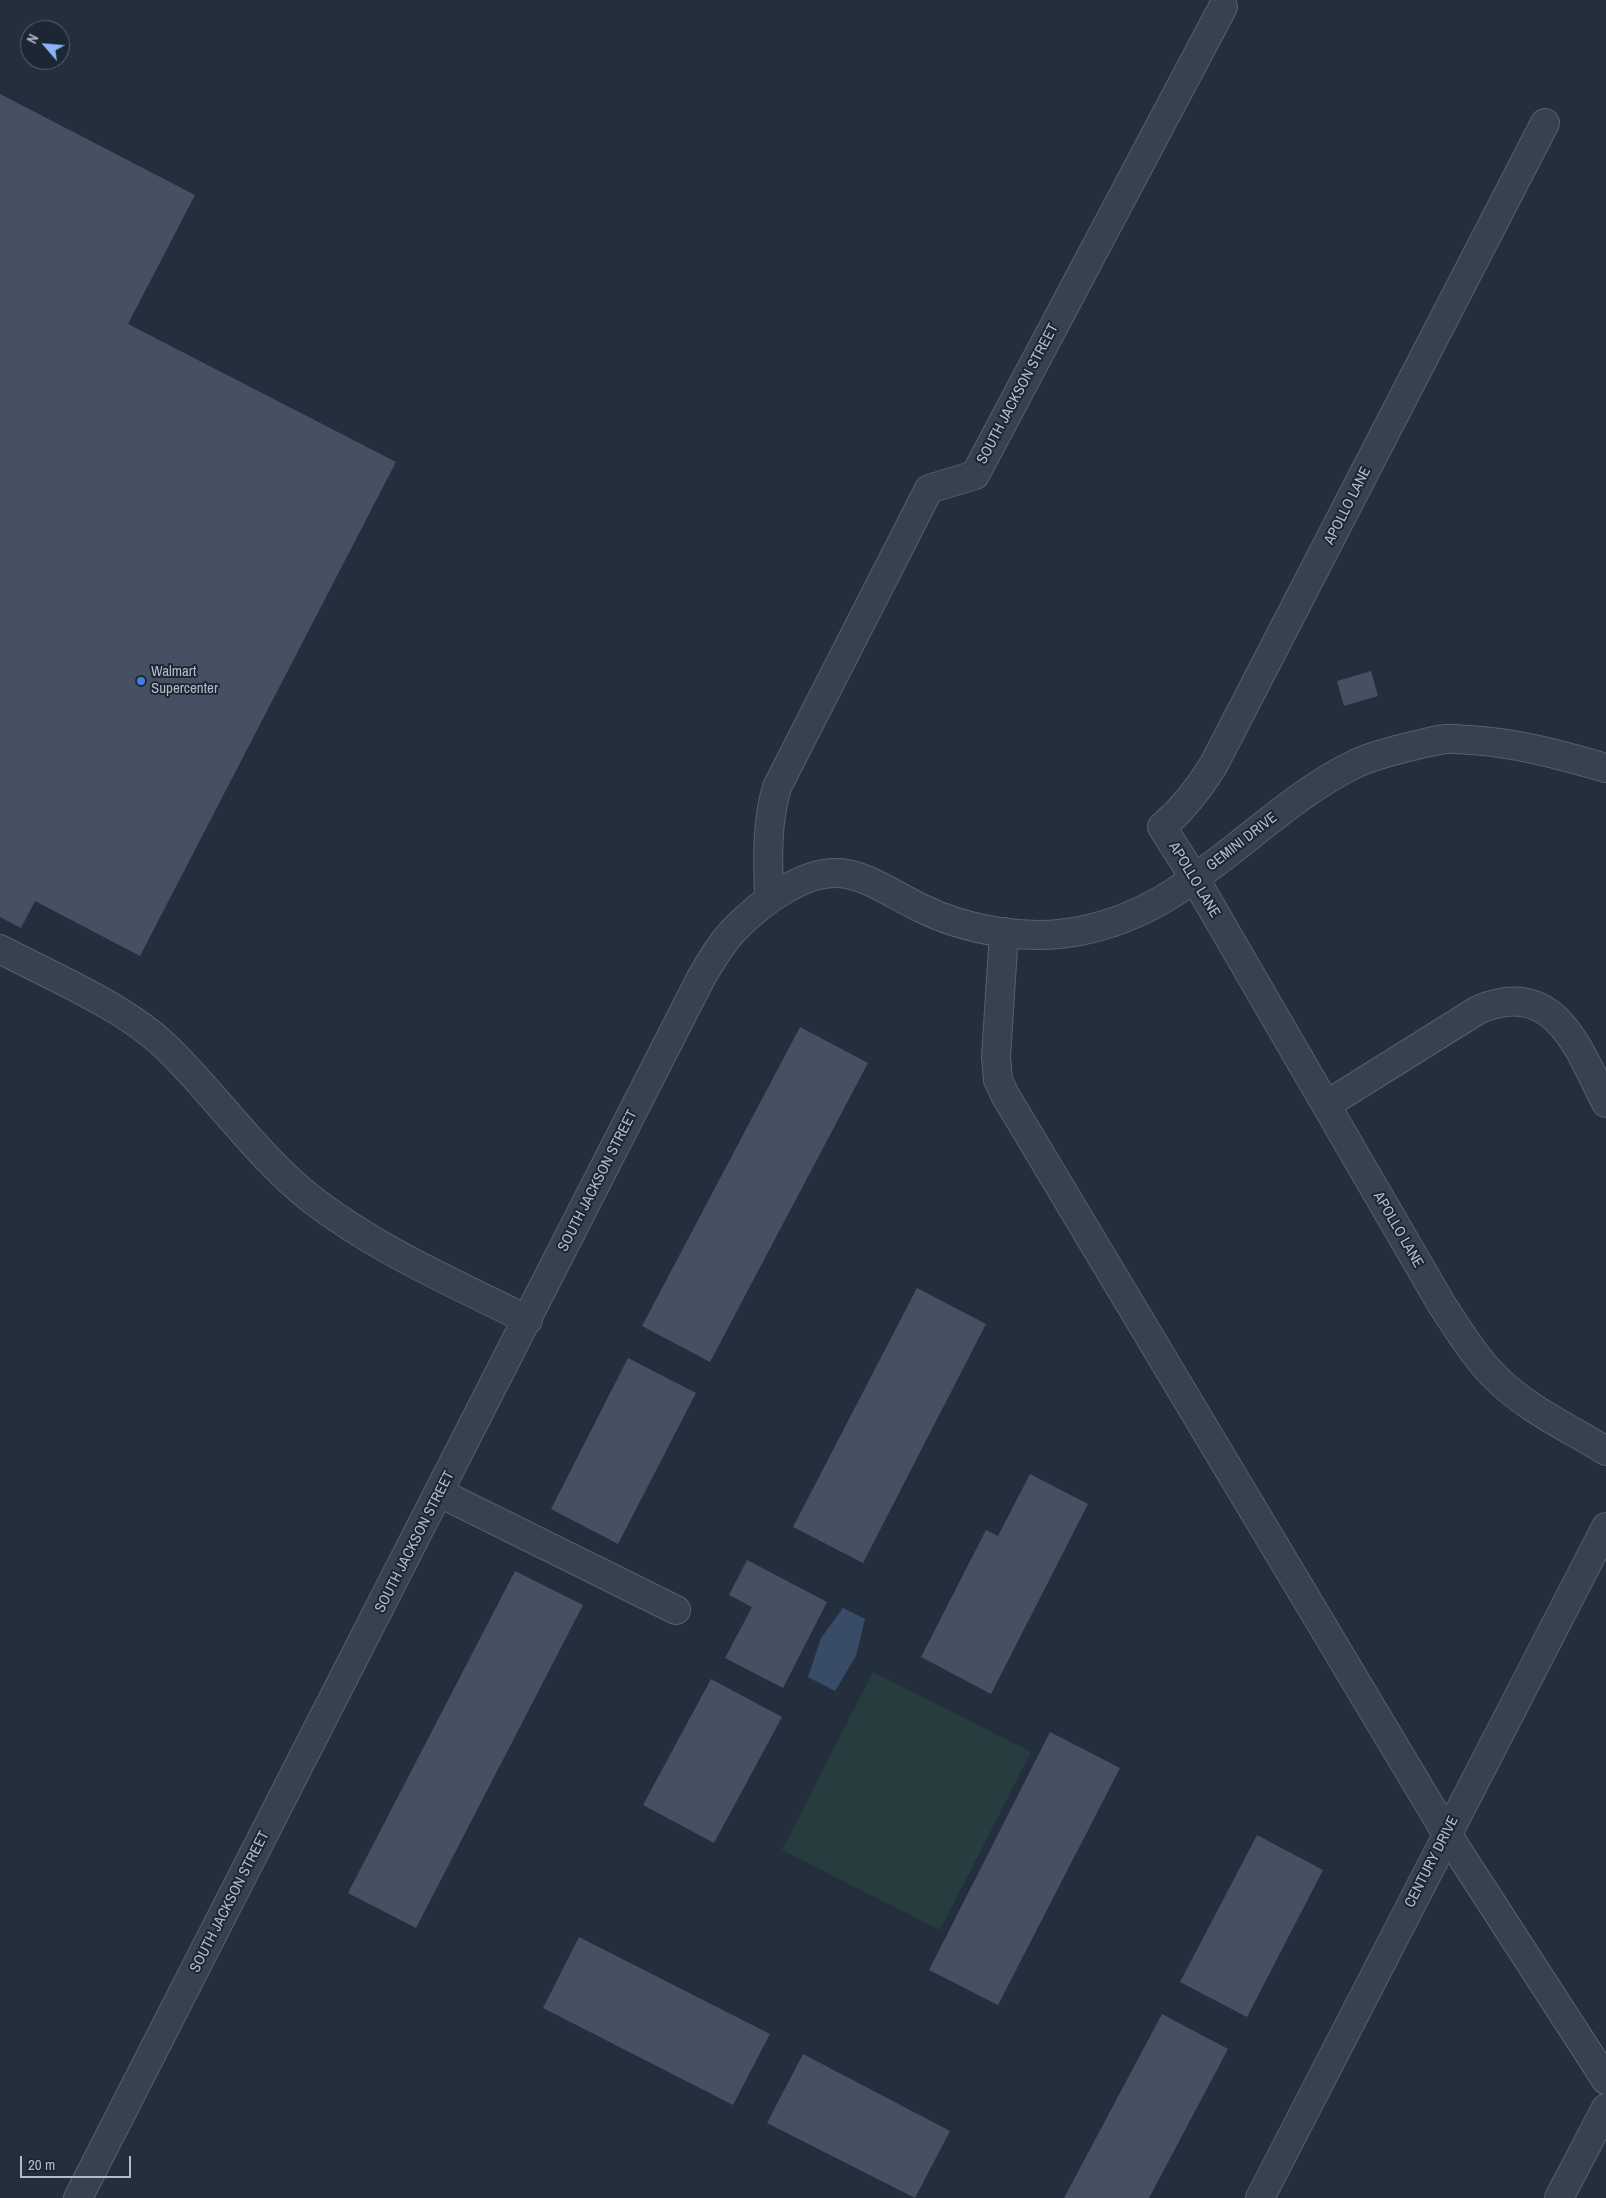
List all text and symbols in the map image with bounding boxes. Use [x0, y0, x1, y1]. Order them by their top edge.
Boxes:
north arrow [20, 20, 70, 70]
text: N [23, 31, 42, 46]
street label: SOUTH JACKSON STREET [973, 321, 1063, 467]
street label: APOLLO LANE [1321, 464, 1375, 548]
place label: Walmart Supercenter [151, 663, 218, 698]
marker: Walmart Supercenter [135, 675, 147, 687]
street label: GEMINI DRIVE [1203, 809, 1281, 875]
street label: APOLLO LANE [1164, 839, 1224, 921]
street label: SOUTH JACKSON STREET [554, 1107, 642, 1255]
street label: APOLLO LANE [1369, 1189, 1427, 1271]
street label: SOUTH JACKSON STREET [371, 1468, 459, 1616]
street label: CENTURY DRIVE [1401, 1813, 1463, 1911]
street label: SOUTH JACKSON STREET [186, 1828, 274, 1976]
scale bar [22, 2146, 134, 2178]
text: 20 m [28, 2154, 55, 2175]

